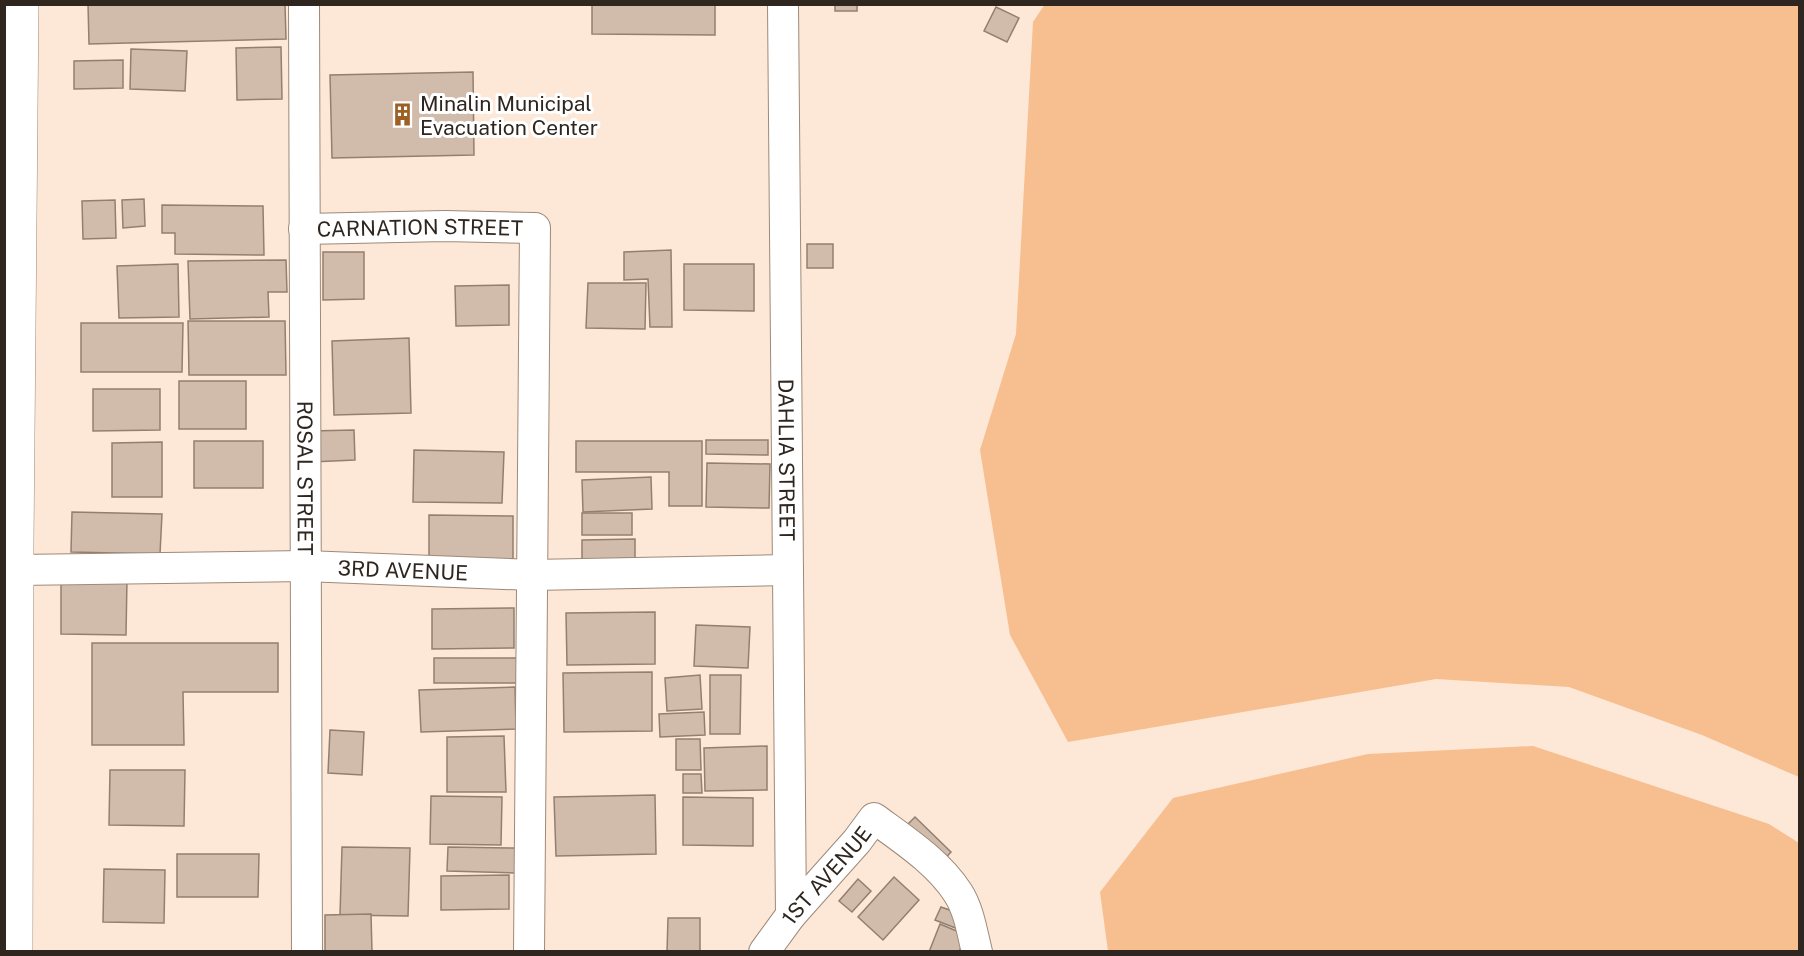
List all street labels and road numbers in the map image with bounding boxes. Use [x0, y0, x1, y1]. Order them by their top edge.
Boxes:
street label: CARNATION STREET [316, 213, 523, 241]
street label: DAHLIA STREET [774, 379, 800, 541]
street label: ROSAL STREET [293, 401, 318, 555]
street label: 3RD AVENUE [337, 555, 469, 585]
street label: 1ST AVENUE [776, 821, 876, 929]

